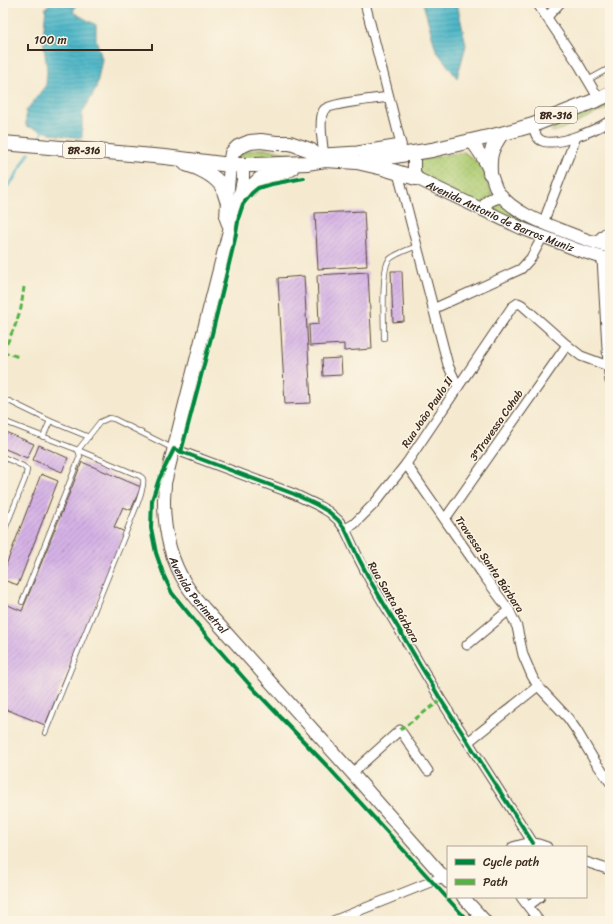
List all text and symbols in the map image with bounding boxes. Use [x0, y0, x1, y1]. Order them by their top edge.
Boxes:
scale bar [28, 26, 152, 52]
text: 100 m [34, 29, 67, 51]
road number: BR-316 [535, 107, 577, 123]
road number: BR-316 [63, 142, 105, 158]
street label: Avenida Antonio de Barros Muniz [422, 175, 578, 258]
street label: Rua João Paulo II [396, 372, 459, 452]
street label: 3ªTravessa Cohab [465, 385, 528, 465]
street label: Travessa Santa Bárbara [450, 512, 529, 617]
street label: Avenida Perimetral [163, 553, 233, 639]
street label: Rua Santa Bárbara [363, 558, 425, 647]
legend [447, 846, 587, 898]
text: Cycle path [483, 851, 539, 873]
text: Path [483, 871, 508, 893]

